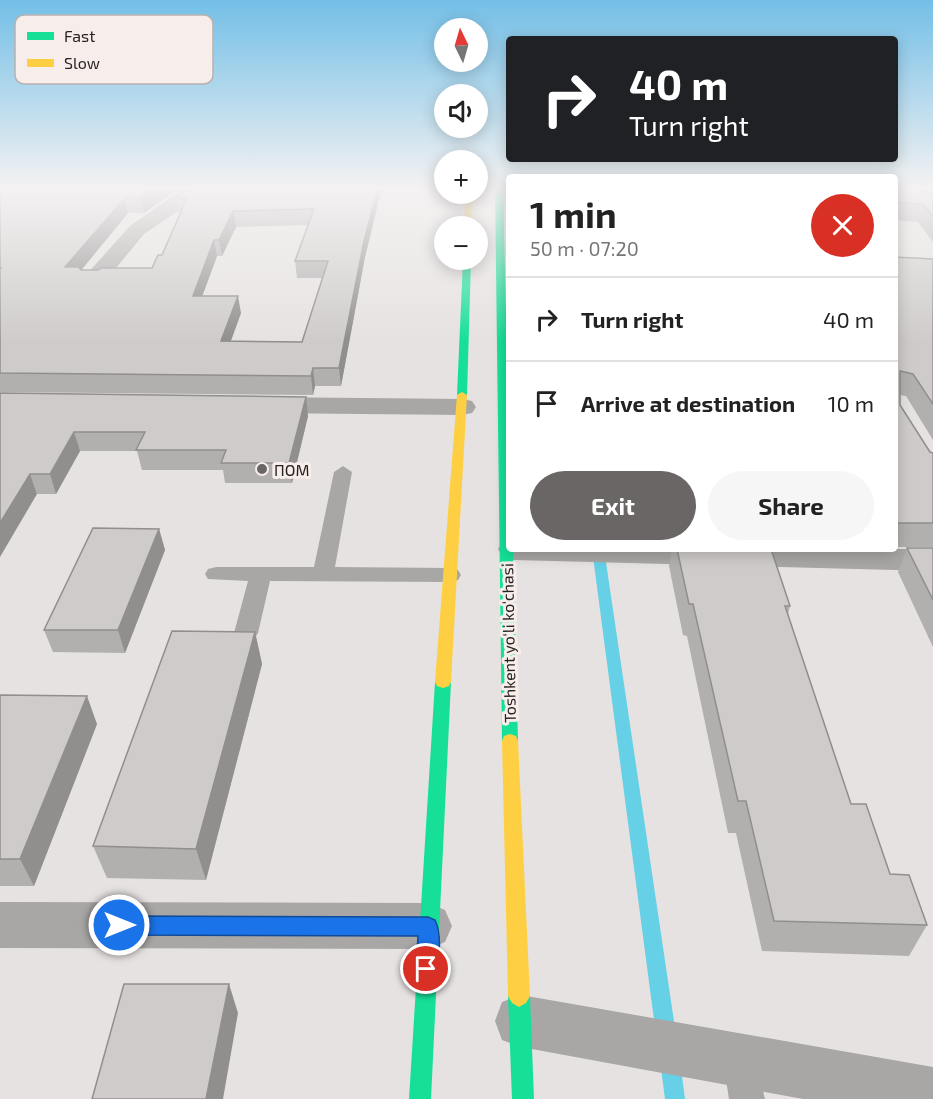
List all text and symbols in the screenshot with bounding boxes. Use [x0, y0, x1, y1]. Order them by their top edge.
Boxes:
legend [15, 15, 213, 84]
north arrow [434, 18, 488, 72]
map controls [434, 18, 488, 270]
text: Fast [64, 26, 95, 45]
text: Slow [64, 53, 100, 72]
text: 40 m [629, 58, 728, 108]
icon: right [530, 60, 608, 138]
button: sound [434, 84, 488, 138]
text: Turn right [629, 109, 749, 141]
button: + [434, 150, 488, 204]
text: 1 min [530, 192, 617, 235]
button: close [811, 194, 874, 257]
button: − [434, 216, 488, 270]
text: 50 m · 07:20 [530, 236, 639, 260]
icon: right [530, 303, 563, 336]
text: Turn right [581, 306, 683, 332]
text: 40 m [823, 306, 874, 332]
icon: arrive [530, 387, 563, 420]
text: Arrive at destination [581, 390, 795, 416]
text: 10 m [828, 390, 874, 416]
place label: ПОМ [274, 460, 309, 479]
marker: ПОМ [255, 462, 269, 476]
button: Exit [530, 471, 696, 540]
button: Share [708, 471, 874, 540]
street label: Toshkent yo‘li ko‘chasi [497, 563, 519, 723]
position arrow [87, 893, 151, 957]
pin [400, 943, 451, 994]
icon: arrive [409, 952, 442, 985]

